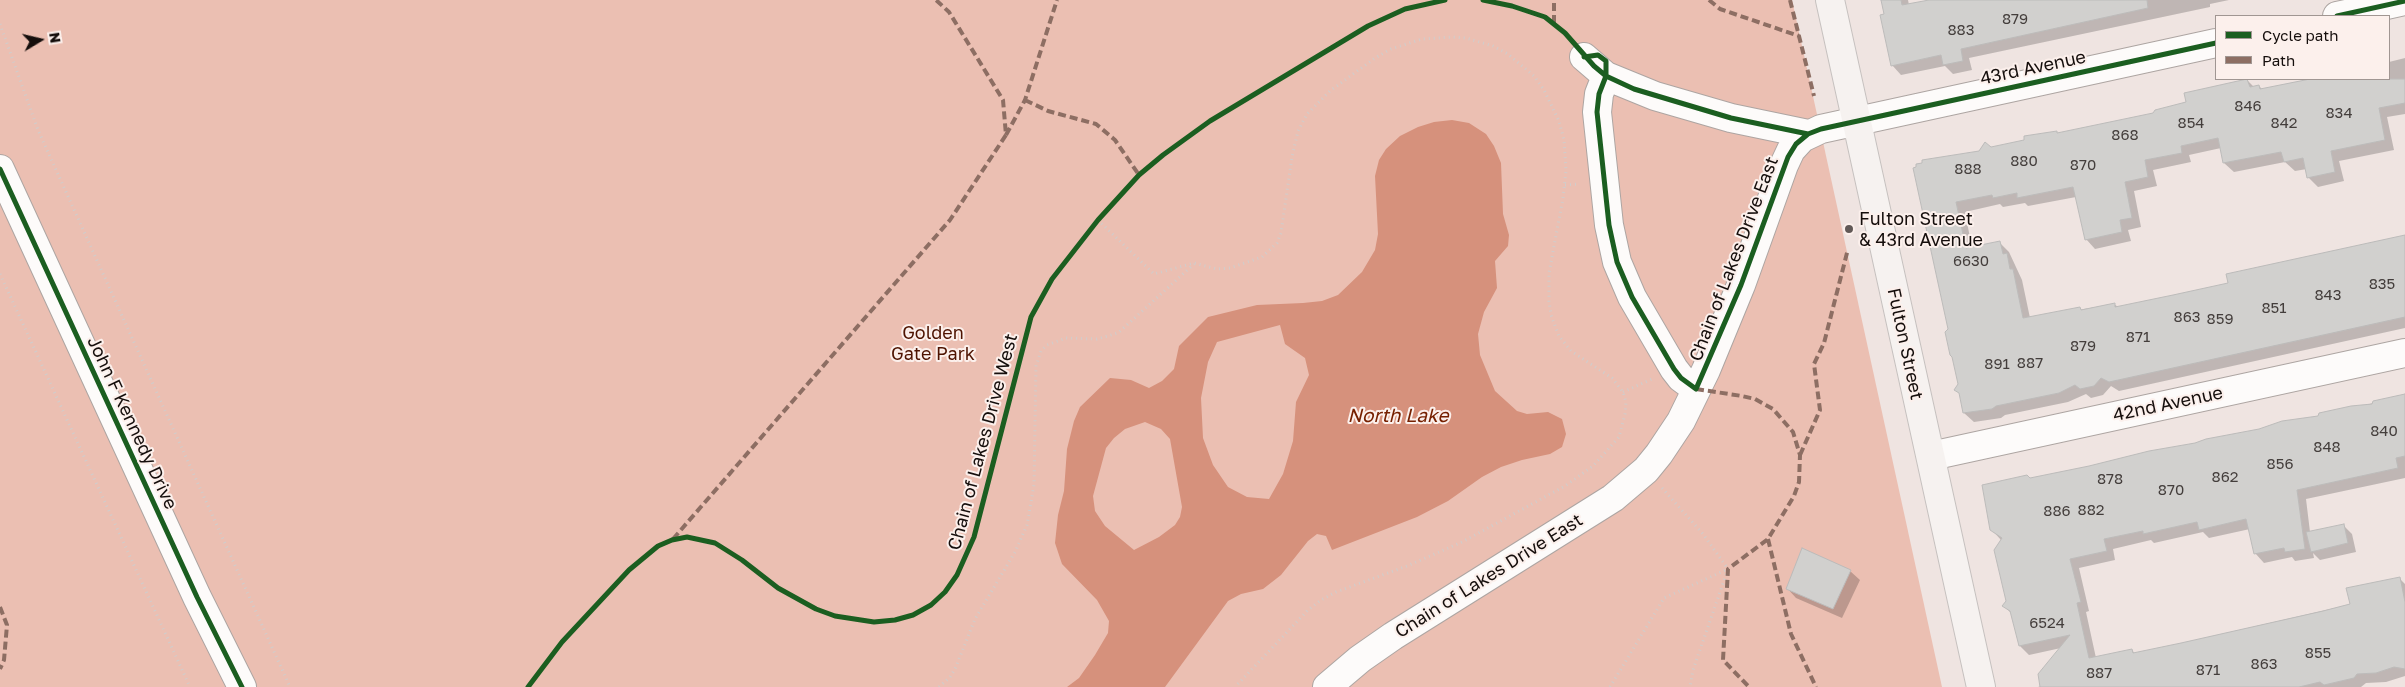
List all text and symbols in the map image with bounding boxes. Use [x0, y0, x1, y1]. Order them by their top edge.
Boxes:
house number: 879 [2002, 10, 2028, 28]
north arrow [15, 15, 65, 65]
legend [2215, 15, 2390, 80]
house number: 883 [1947, 21, 1975, 39]
text: Cycle path [2262, 26, 2338, 44]
text: N [46, 31, 65, 44]
street label: 43rd Avenue [1978, 46, 2088, 90]
text: Path [2262, 51, 2295, 69]
house number: 846 [2234, 97, 2262, 115]
house number: 834 [2325, 104, 2353, 122]
house number: 854 [2178, 114, 2204, 132]
house number: 842 [2271, 114, 2297, 132]
house number: 868 [2111, 126, 2139, 144]
house number: 880 [2010, 152, 2038, 170]
street label: Chain of Lakes Drive East [1685, 154, 1783, 364]
house number: 870 [2070, 156, 2096, 174]
house number: 888 [1954, 160, 1982, 178]
place label: Fulton Street & 43rd Avenue [1859, 208, 1983, 250]
marker: Fulton Street & 43rd Avenue [1843, 223, 1855, 235]
house number: 6630 [1953, 252, 1989, 270]
house number: 835 [2369, 275, 2395, 293]
street label: Fulton Street [1883, 286, 1927, 402]
house number: 843 [2314, 286, 2342, 304]
house number: 851 [2261, 299, 2287, 317]
house number: 863 [2174, 308, 2200, 326]
house number: 859 [2207, 310, 2233, 328]
park label: Golden Gate Park [891, 322, 975, 364]
house number: 871 [2126, 328, 2150, 346]
street label: Chain of Lakes Drive West [944, 331, 1022, 553]
street label: John F Kennedy Drive [82, 333, 182, 513]
house number: 879 [2070, 337, 2096, 355]
house number: 887 [2017, 354, 2043, 372]
house number: 891 [1984, 355, 2010, 373]
street label: 42nd Avenue [2111, 382, 2225, 426]
water label: North Lake [1348, 405, 1448, 427]
house number: 840 [2370, 422, 2398, 440]
house number: 848 [2313, 438, 2341, 456]
house number: 856 [2267, 455, 2293, 473]
house number: 862 [2212, 468, 2238, 486]
house number: 878 [2097, 470, 2123, 488]
house number: 870 [2158, 481, 2184, 499]
house number: 882 [2078, 501, 2104, 519]
house number: 886 [2043, 502, 2071, 520]
street label: Chain of Lakes Drive East [1391, 509, 1587, 643]
house number: 6524 [2029, 614, 2065, 632]
house number: 855 [2305, 644, 2331, 662]
house number: 863 [2251, 655, 2277, 673]
house number: 871 [2196, 661, 2220, 679]
house number: 887 [2086, 664, 2112, 682]

